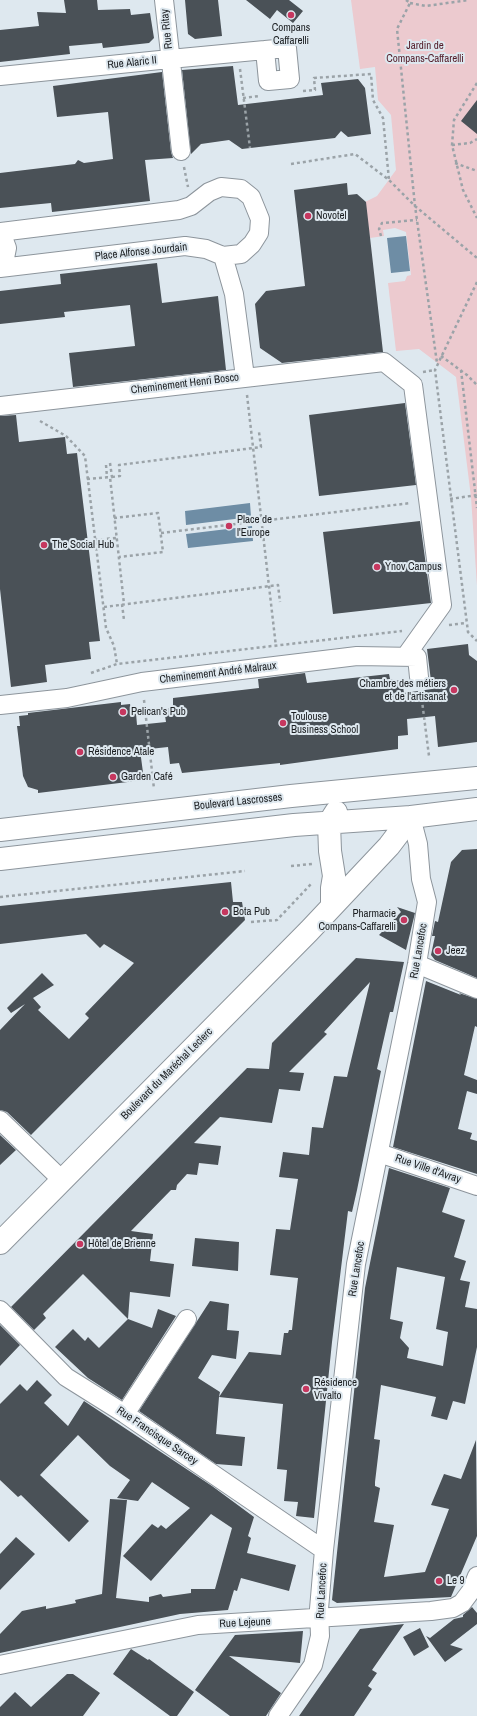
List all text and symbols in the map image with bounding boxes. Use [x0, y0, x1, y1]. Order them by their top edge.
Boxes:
street label: Rue Ritay [158, 8, 176, 50]
marker: Compans Caffarelli [286, 10, 296, 20]
place label: Compans Caffarelli [272, 21, 310, 47]
park label: Jardin de Compans-Caffarelli [386, 39, 464, 65]
street label: Rue Alaric II [107, 54, 157, 72]
place label: Novotel [316, 209, 347, 223]
marker: Novotel [303, 211, 313, 221]
street label: Place Alfonse Jourdain [94, 241, 188, 263]
street label: Cheminement Henri Bosco [130, 371, 240, 397]
place label: Place de l'Europe [237, 513, 272, 539]
marker: Place de l'Europe [224, 521, 234, 531]
place label: The Social Hub [52, 538, 114, 552]
marker: The Social Hub [39, 540, 49, 550]
place label: Ynov Campus [385, 560, 442, 574]
marker: Ynov Campus [372, 562, 382, 572]
street label: Cheminement André Malraux [159, 659, 277, 687]
place label: Chambre des métiers et de l'artisanat [359, 677, 446, 703]
marker: Chambre des métiers et de l'artisanat [449, 685, 459, 695]
place label: Pelican's Pub [131, 705, 186, 719]
marker: Pelican's Pub [118, 707, 128, 717]
place label: Toulouse Business School [291, 710, 358, 736]
marker: Toulouse Business School [278, 718, 288, 728]
place label: Résidence Atale [88, 745, 154, 759]
marker: Résidence Atale [75, 747, 85, 757]
place label: Garden Café [121, 770, 173, 784]
marker: Garden Café [108, 772, 118, 782]
street label: Boulevard Lascrosses [193, 791, 283, 813]
place label: Bota Pub [233, 905, 270, 919]
marker: Bota Pub [220, 907, 230, 917]
place label: Pharmacie Compans-Caffarelli [318, 907, 396, 933]
marker: Pharmacie Compans-Caffarelli [399, 915, 409, 925]
street label: Rue Lancefoc [408, 922, 430, 980]
place label: Jeez [446, 944, 465, 958]
marker: Jeez [433, 946, 443, 956]
street label: Boulevard du Maréchal Leclerc [118, 1025, 216, 1123]
street label: Rue Ville d'Avray [393, 1152, 463, 1186]
place label: Hôtel de Brienne [88, 1237, 156, 1251]
marker: Hôtel de Brienne [75, 1239, 85, 1249]
street label: Rue Lancefoc [346, 1240, 368, 1298]
place label: Résidence Vivalto [314, 1376, 357, 1402]
marker: Résidence Vivalto [301, 1384, 311, 1394]
street label: Rue Francisque Sarcey [114, 1404, 200, 1468]
street label: Rue Lancefoc [314, 1563, 330, 1619]
place label: Le 9 [447, 1574, 465, 1588]
marker: Le 9 [434, 1576, 444, 1586]
street label: Rue Lejeune [219, 1615, 271, 1631]

